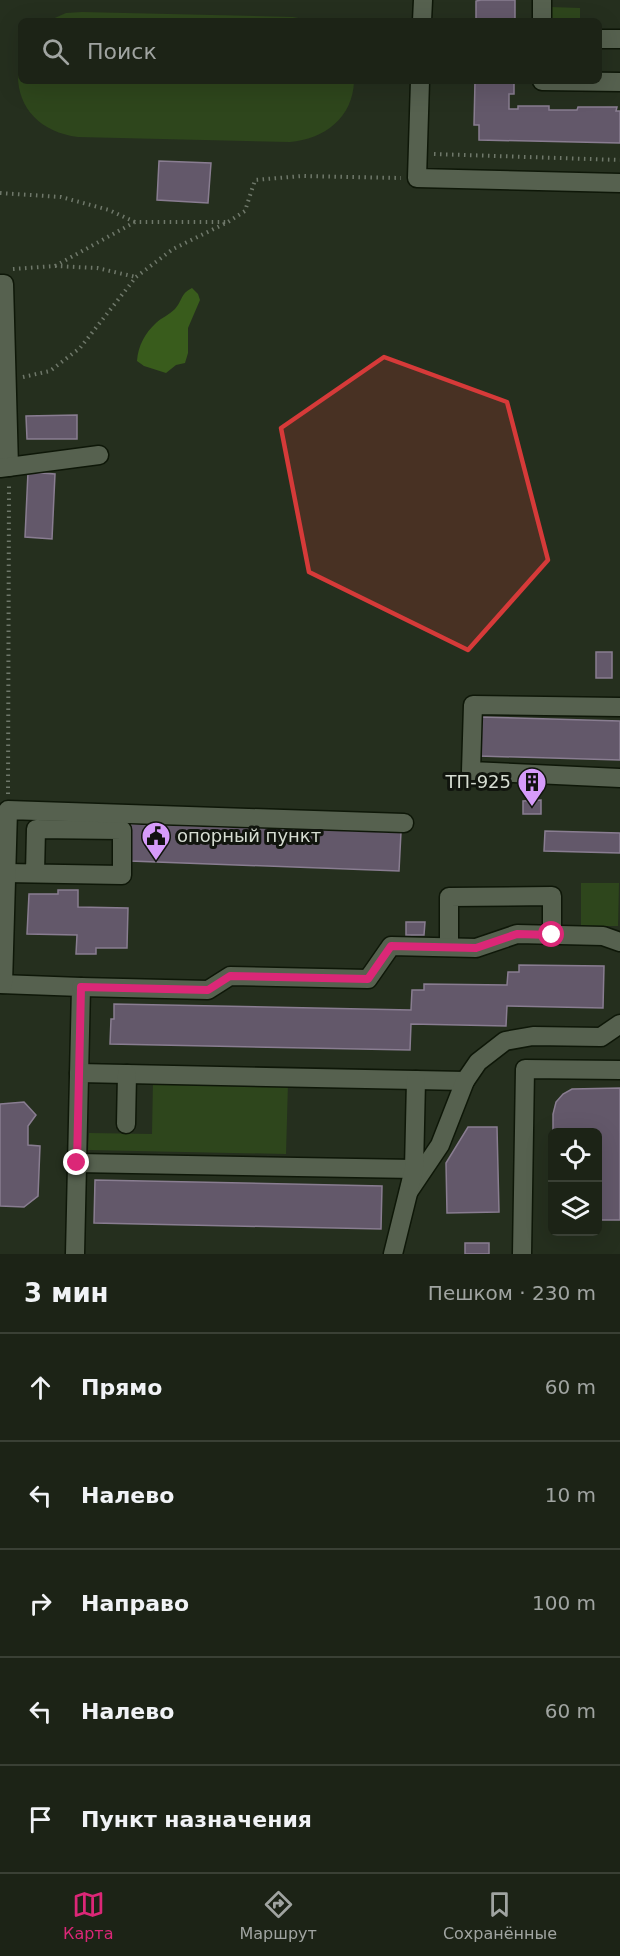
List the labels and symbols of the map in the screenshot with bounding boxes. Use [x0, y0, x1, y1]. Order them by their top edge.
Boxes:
building icon: ТП-925 [516, 766, 548, 808]
place label: ТП-925 [445, 771, 511, 792]
public building icon: опорный пункт [140, 820, 172, 862]
place label: опорный пункт [177, 825, 321, 846]
route start [538, 921, 564, 947]
route end [63, 1149, 89, 1175]

